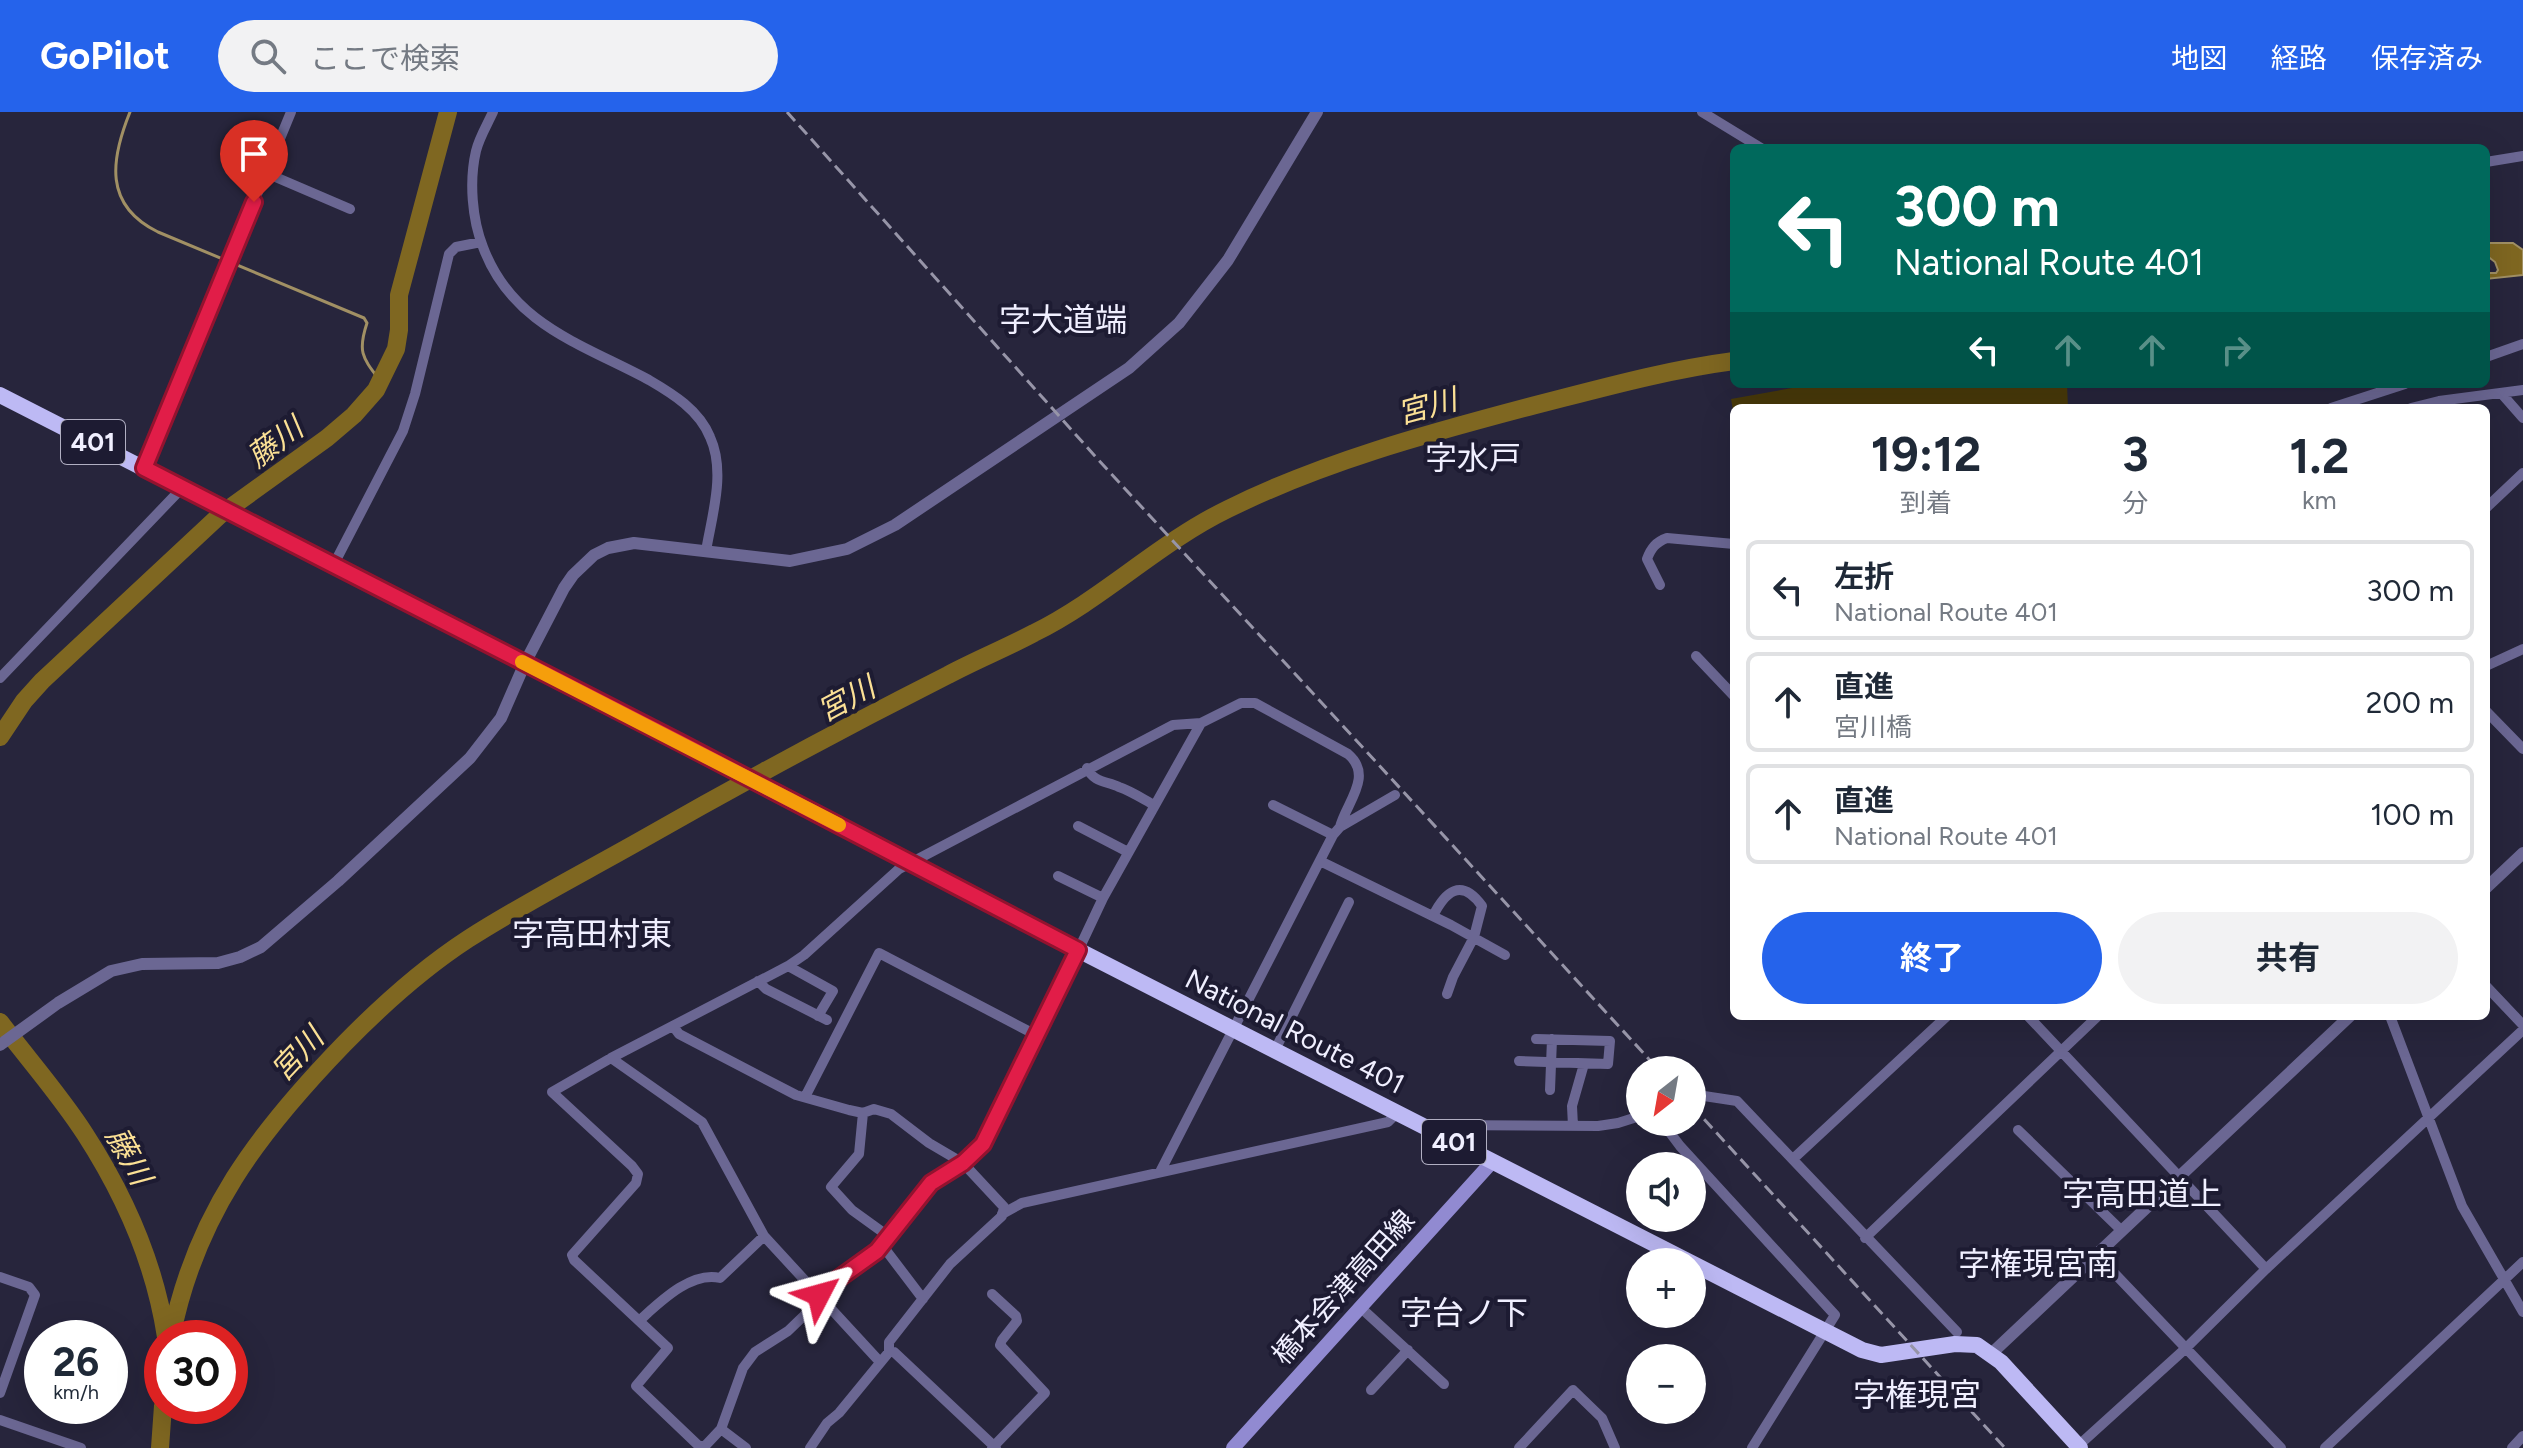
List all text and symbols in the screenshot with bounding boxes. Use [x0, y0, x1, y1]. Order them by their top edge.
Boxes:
search box [218, 20, 778, 92]
text: GoPilot [40, 33, 170, 79]
icon: search [246, 34, 290, 78]
text: ここで検索 [310, 40, 460, 77]
text: 地図 [2171, 41, 2227, 75]
text: 経路 [2271, 41, 2327, 75]
text: 保存済み [2371, 41, 2483, 75]
pin [220, 120, 288, 202]
icon: arrive [232, 132, 276, 176]
text: 300 m [1894, 173, 2060, 240]
icon: left [1762, 176, 1866, 280]
text: National Route 401 [1894, 241, 2204, 284]
district label: 字大道端 [999, 301, 1127, 339]
icon: left [1962, 328, 2006, 372]
icon: ahead [2046, 328, 2090, 372]
icon: ahead [2130, 328, 2174, 372]
icon: right [2214, 328, 2258, 372]
water label: 宮川 [1393, 380, 1464, 432]
water label: 藤川 [240, 407, 312, 475]
road number: 401 [61, 420, 125, 464]
text: 19:12 [1871, 425, 1981, 483]
text: 3 [2122, 425, 2149, 483]
text: 1.2 [2289, 427, 2349, 485]
district label: 字水戸 [1425, 439, 1521, 477]
text: km [2302, 484, 2337, 516]
text: 到着 [1900, 487, 1952, 519]
text: 分 [2122, 487, 2148, 519]
text: 左折 [1834, 558, 1894, 595]
icon: left [1766, 568, 1810, 612]
text: 300 m [2366, 572, 2454, 609]
text: National Route 401 [1834, 596, 2058, 628]
water label: 宮川 [811, 667, 884, 729]
text: 直進 [1834, 668, 1894, 705]
icon: ahead [1766, 680, 1810, 724]
text: 200 m [2366, 684, 2454, 721]
text: 宮川橋 [1834, 711, 1912, 743]
text: 直進 [1834, 782, 1894, 819]
icon: ahead [1766, 792, 1810, 836]
text: 100 m [2370, 796, 2454, 833]
text: National Route 401 [1834, 820, 2058, 852]
button: 終了 [1762, 912, 2102, 1004]
button: 共有 [2118, 912, 2458, 1004]
district label: 字高田村東 [512, 915, 672, 953]
street label: National Route 401 [1180, 961, 1410, 1101]
water label: 宮川 [263, 1017, 333, 1089]
north arrow [1626, 1056, 1706, 1136]
map controls [1626, 1056, 1706, 1424]
road number: 401 [1422, 1120, 1486, 1164]
water label: 藤川 [98, 1121, 161, 1194]
button: sound [1626, 1152, 1706, 1232]
district label: 字高田道上 [2062, 1175, 2222, 1213]
street label: 橋本会津高田線 [1265, 1203, 1421, 1371]
district label: 字権現宮南 [1958, 1245, 2118, 1283]
button: + [1626, 1248, 1706, 1328]
position arrow [777, 1253, 861, 1337]
district label: 字台ノ下 [1400, 1294, 1528, 1332]
speed limit sign: 30 [144, 1320, 248, 1424]
text: 26 [53, 1338, 99, 1386]
button: − [1626, 1344, 1706, 1424]
district label: 字権現宮 [1853, 1376, 1981, 1414]
text: km/h [53, 1380, 99, 1404]

